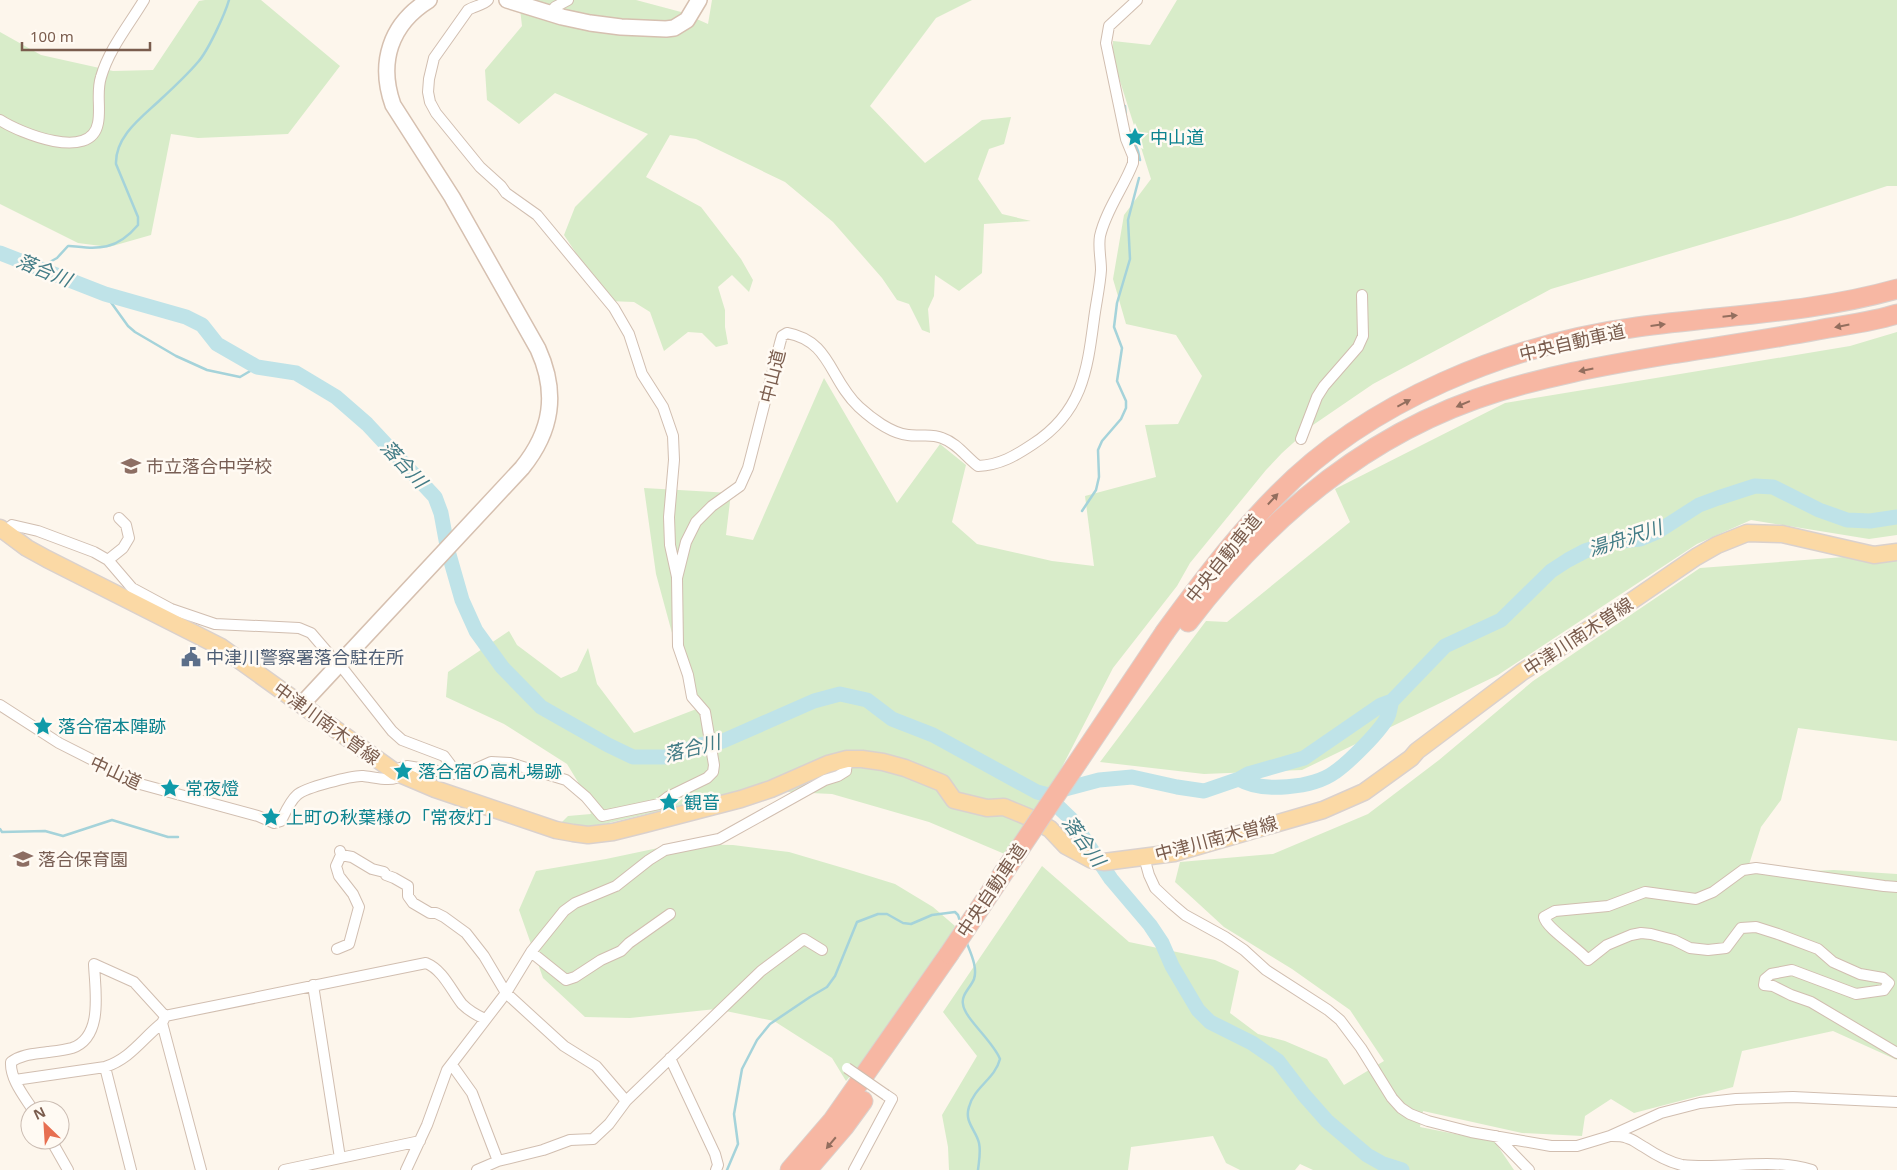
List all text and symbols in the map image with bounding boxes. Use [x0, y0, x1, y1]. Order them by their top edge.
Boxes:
scale bar [22, 20, 150, 52]
text: 100 m [30, 26, 74, 46]
place label: 中山道 [1150, 125, 1204, 149]
place icon: 中山道 [1124, 126, 1146, 148]
water label: 落合川 [13, 247, 77, 293]
one-way arrow [1722, 312, 1738, 320]
street label: 中央自動車道 [1517, 318, 1627, 366]
one-way arrow [1650, 321, 1666, 329]
one-way arrow [1834, 322, 1850, 330]
street label: 中山道 [754, 347, 790, 405]
one-way arrow [1578, 366, 1593, 374]
one-way arrow [1396, 399, 1411, 407]
one-way arrow [1456, 401, 1471, 409]
water label: 落合川 [375, 434, 434, 495]
place label: 市立落合中学校 [146, 454, 272, 478]
school or university icon: 市立落合中学校 [120, 455, 142, 477]
one-way arrow [1267, 493, 1279, 505]
street label: 中央自動車道 [1180, 508, 1266, 608]
water label: 湯舟沢川 [1585, 513, 1667, 562]
street label: 中津川南木曽線 [1519, 592, 1637, 680]
place label: 中津川警察署落合駐在所 [206, 645, 404, 669]
public building icon: 中津川警察署落合駐在所 [180, 646, 202, 668]
street label: 中津川南木曽線 [269, 676, 385, 770]
place label: 落合宿本陣跡 [58, 714, 166, 738]
place icon: 落合宿本陣跡 [32, 715, 54, 737]
water label: 落合川 [661, 728, 725, 768]
street label: 中山道 [86, 750, 146, 794]
place label: 落合宿の高札場跡 [418, 759, 562, 783]
place icon: 落合宿の高札場跡 [392, 760, 414, 782]
place label: 常夜燈 [185, 776, 239, 800]
place icon: 常夜燈 [159, 777, 181, 799]
place label: 観音 [684, 790, 720, 814]
place icon: 観音 [658, 791, 680, 813]
place label: 上町の秋葉様の「常夜灯」 [286, 805, 502, 829]
place icon: 上町の秋葉様の「常夜灯」 [260, 806, 282, 828]
water label: 落合川 [1057, 810, 1112, 873]
street label: 中津川南木曽線 [1152, 810, 1280, 866]
street label: 中央自動車道 [951, 839, 1031, 941]
place label: 落合保育園 [38, 847, 128, 871]
school or university icon: 落合保育園 [12, 848, 34, 870]
north arrow [20, 1100, 70, 1150]
text: N [30, 1102, 48, 1124]
one-way arrow [826, 1136, 837, 1149]

